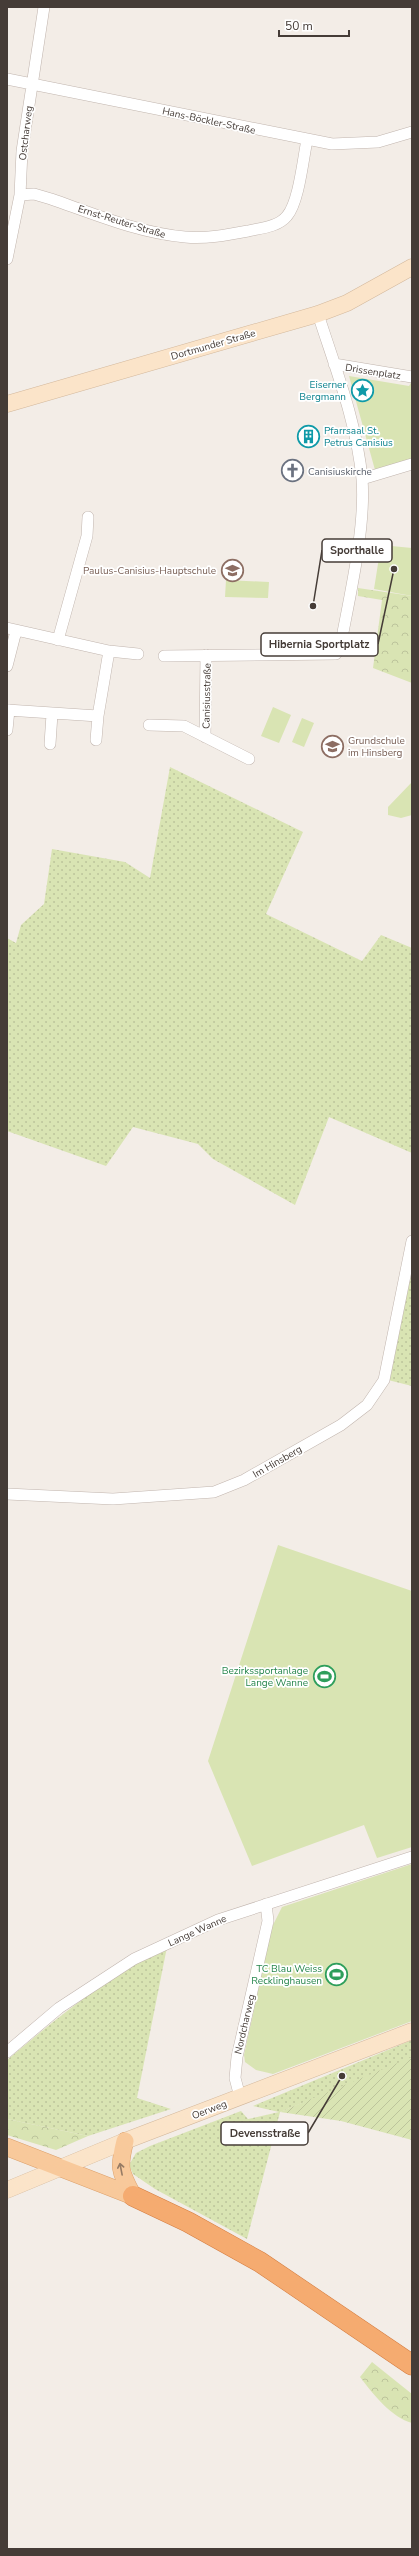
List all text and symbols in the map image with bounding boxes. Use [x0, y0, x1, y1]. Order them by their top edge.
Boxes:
scale bar [279, 12, 349, 38]
text: 50 m [285, 18, 313, 34]
street label: Hans-Böckler-Straße [161, 104, 257, 138]
street label: Ostcharweg [16, 105, 36, 161]
street label: Ernst-Reuter-Straße [76, 202, 167, 242]
street label: Dortmunder Straße [169, 326, 257, 364]
street label: Drissenplatz [344, 361, 402, 383]
place icon: Eiserner Bergmann [349, 377, 375, 403]
place label: Eiserner Bergmann [299, 378, 346, 404]
building icon: Pfarrsaal St. Petrus Canisius [295, 423, 321, 449]
place label: Pfarrsaal St. Petrus Canisius [324, 424, 393, 450]
church icon: Canisiuskirche [280, 458, 306, 484]
place label: Canisiuskirche [308, 465, 372, 479]
callout: Sporthalle [322, 539, 392, 562]
text: Sporthalle [330, 543, 384, 558]
school or university icon: Paulus-Canisius-Hauptschule [219, 557, 245, 583]
place label: Paulus-Canisius-Hauptschule [83, 564, 216, 578]
callout: Hibernia Sportplatz [261, 633, 378, 656]
text: Hibernia Sportplatz [269, 637, 369, 652]
street label: Canisiusstraße [199, 663, 215, 729]
school or university icon: Grundschule im Hinsberg [320, 733, 346, 759]
place label: Grundschule im Hinsberg [348, 734, 405, 760]
street label: Im Hinsberg [250, 1442, 305, 1482]
sports icon: Bezirkssportanlage Lange Wanne [311, 1663, 337, 1689]
place label: Bezirkssportanlage Lange Wanne [222, 1664, 308, 1690]
street label: Lange Wanne [166, 1912, 229, 1950]
sports icon: TC Blau Weiss Recklinghausen [324, 1961, 350, 1987]
place label: TC Blau Weiss Recklinghausen [251, 1962, 322, 1988]
street label: Nordcharweg [231, 1993, 259, 2056]
street label: Oerweg [190, 2097, 229, 2123]
callout: Devensstraße [221, 2122, 308, 2145]
text: Devensstraße [230, 2126, 300, 2141]
one-way arrow [117, 2163, 125, 2176]

